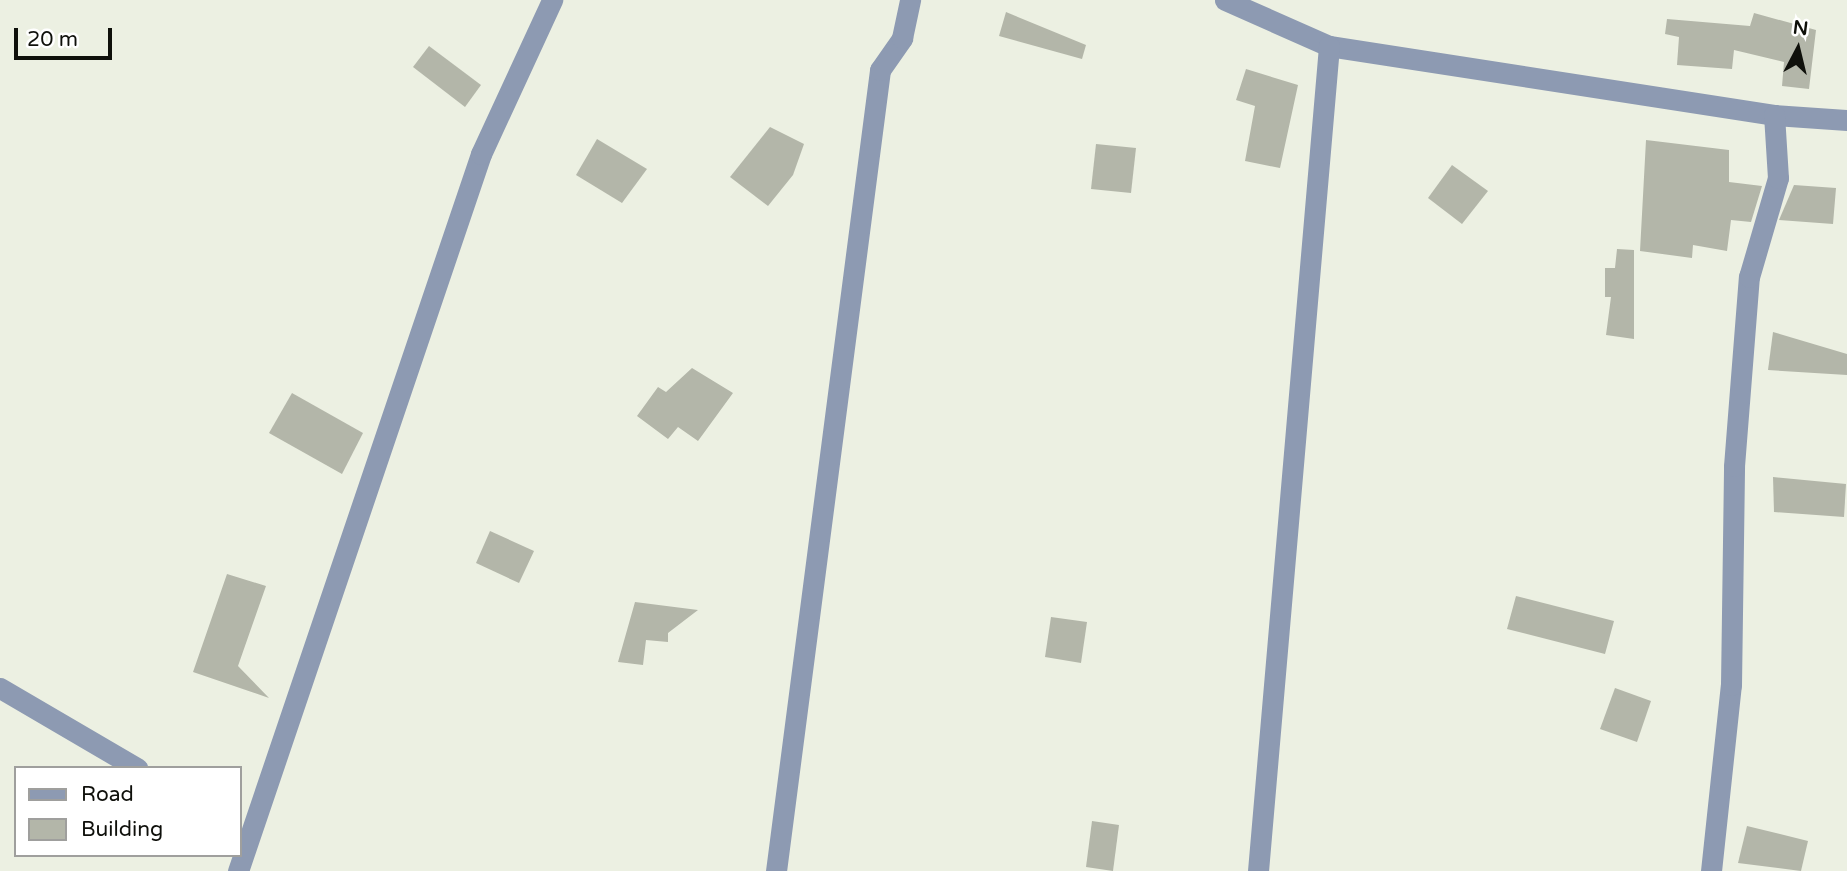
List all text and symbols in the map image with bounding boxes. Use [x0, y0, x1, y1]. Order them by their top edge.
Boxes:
scale bar [18, 14, 116, 58]
north arrow [1763, 14, 1833, 84]
text: N [1792, 16, 1809, 40]
text: 20 m [27, 27, 78, 52]
legend [14, 766, 242, 857]
text: Road [81, 782, 134, 807]
text: Building [81, 817, 163, 842]

